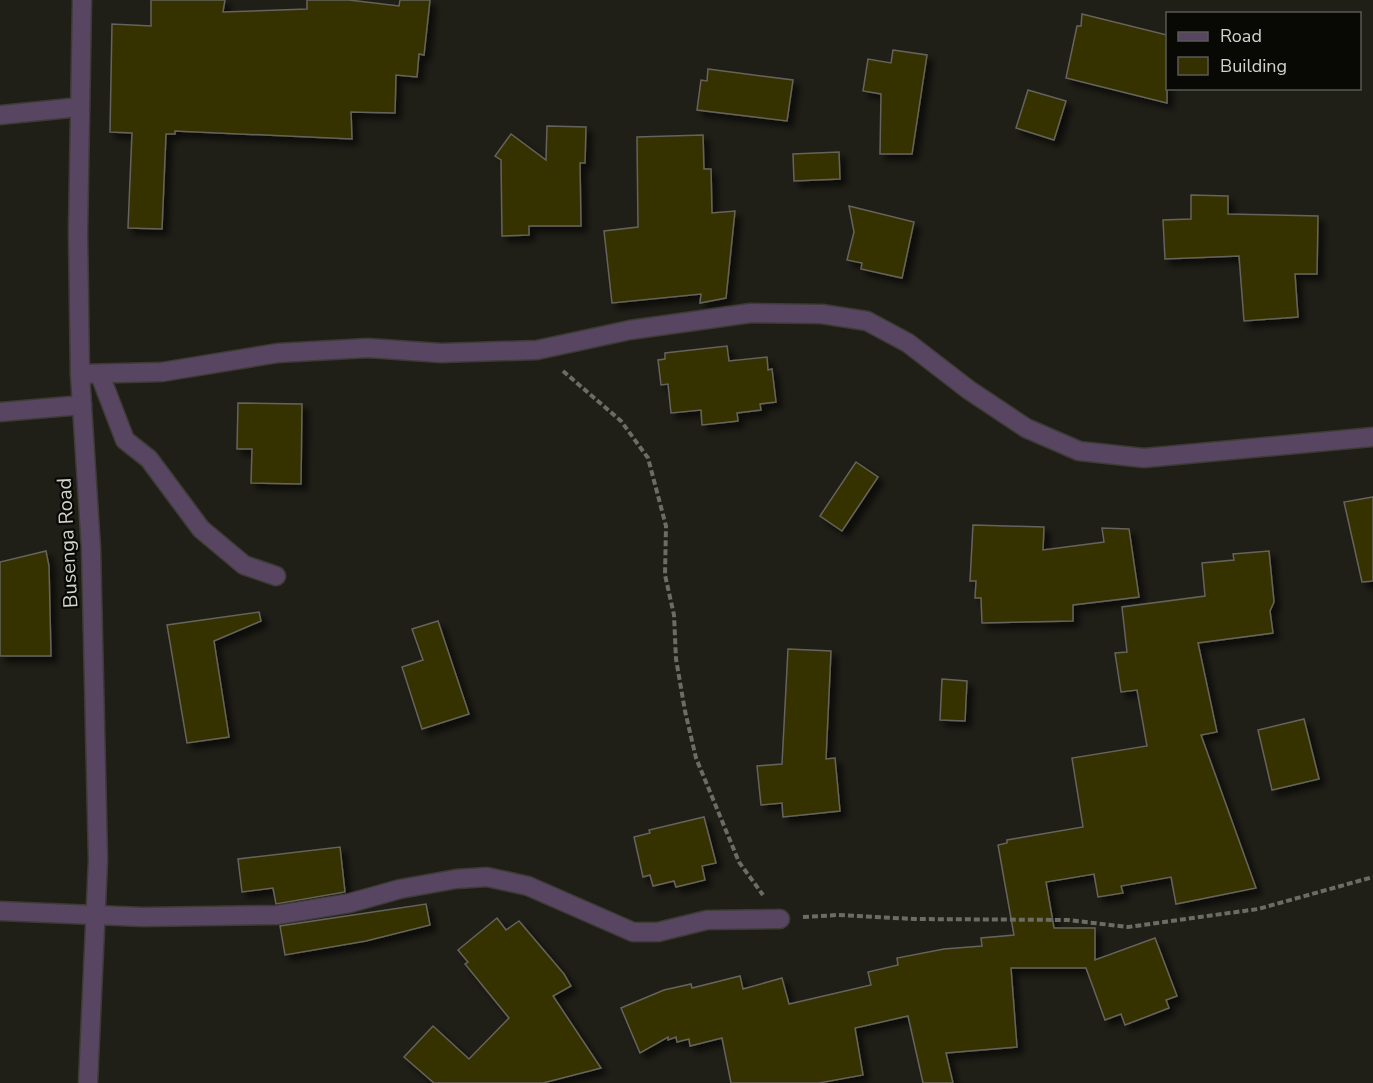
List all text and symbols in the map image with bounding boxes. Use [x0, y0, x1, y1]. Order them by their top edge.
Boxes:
legend [1166, 12, 1361, 90]
text: Road [1220, 24, 1262, 48]
text: Building [1220, 54, 1287, 78]
street label: Busenga Road [51, 477, 84, 609]

